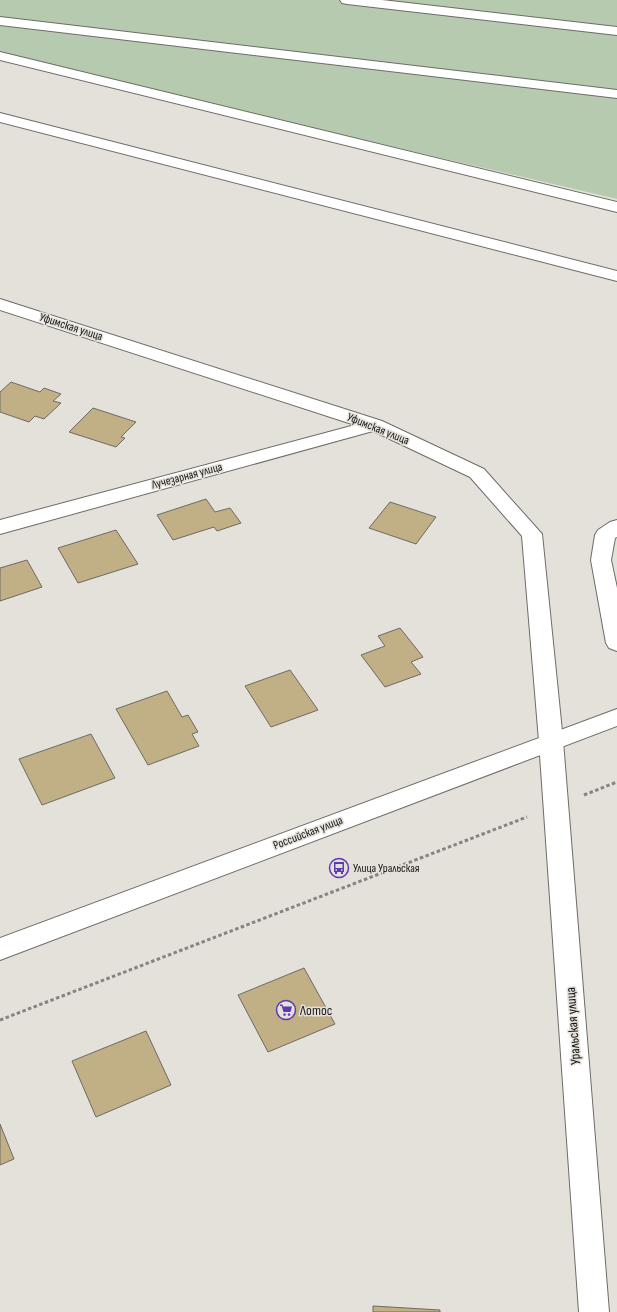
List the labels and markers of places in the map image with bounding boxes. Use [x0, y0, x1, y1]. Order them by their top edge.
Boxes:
bus stop icon: Улица Уральская [328, 857, 350, 879]
place label: Улица Уральская [353, 861, 420, 876]
supermarket icon: Лотос [275, 999, 297, 1021]
place label: Лотос [299, 1002, 332, 1019]

